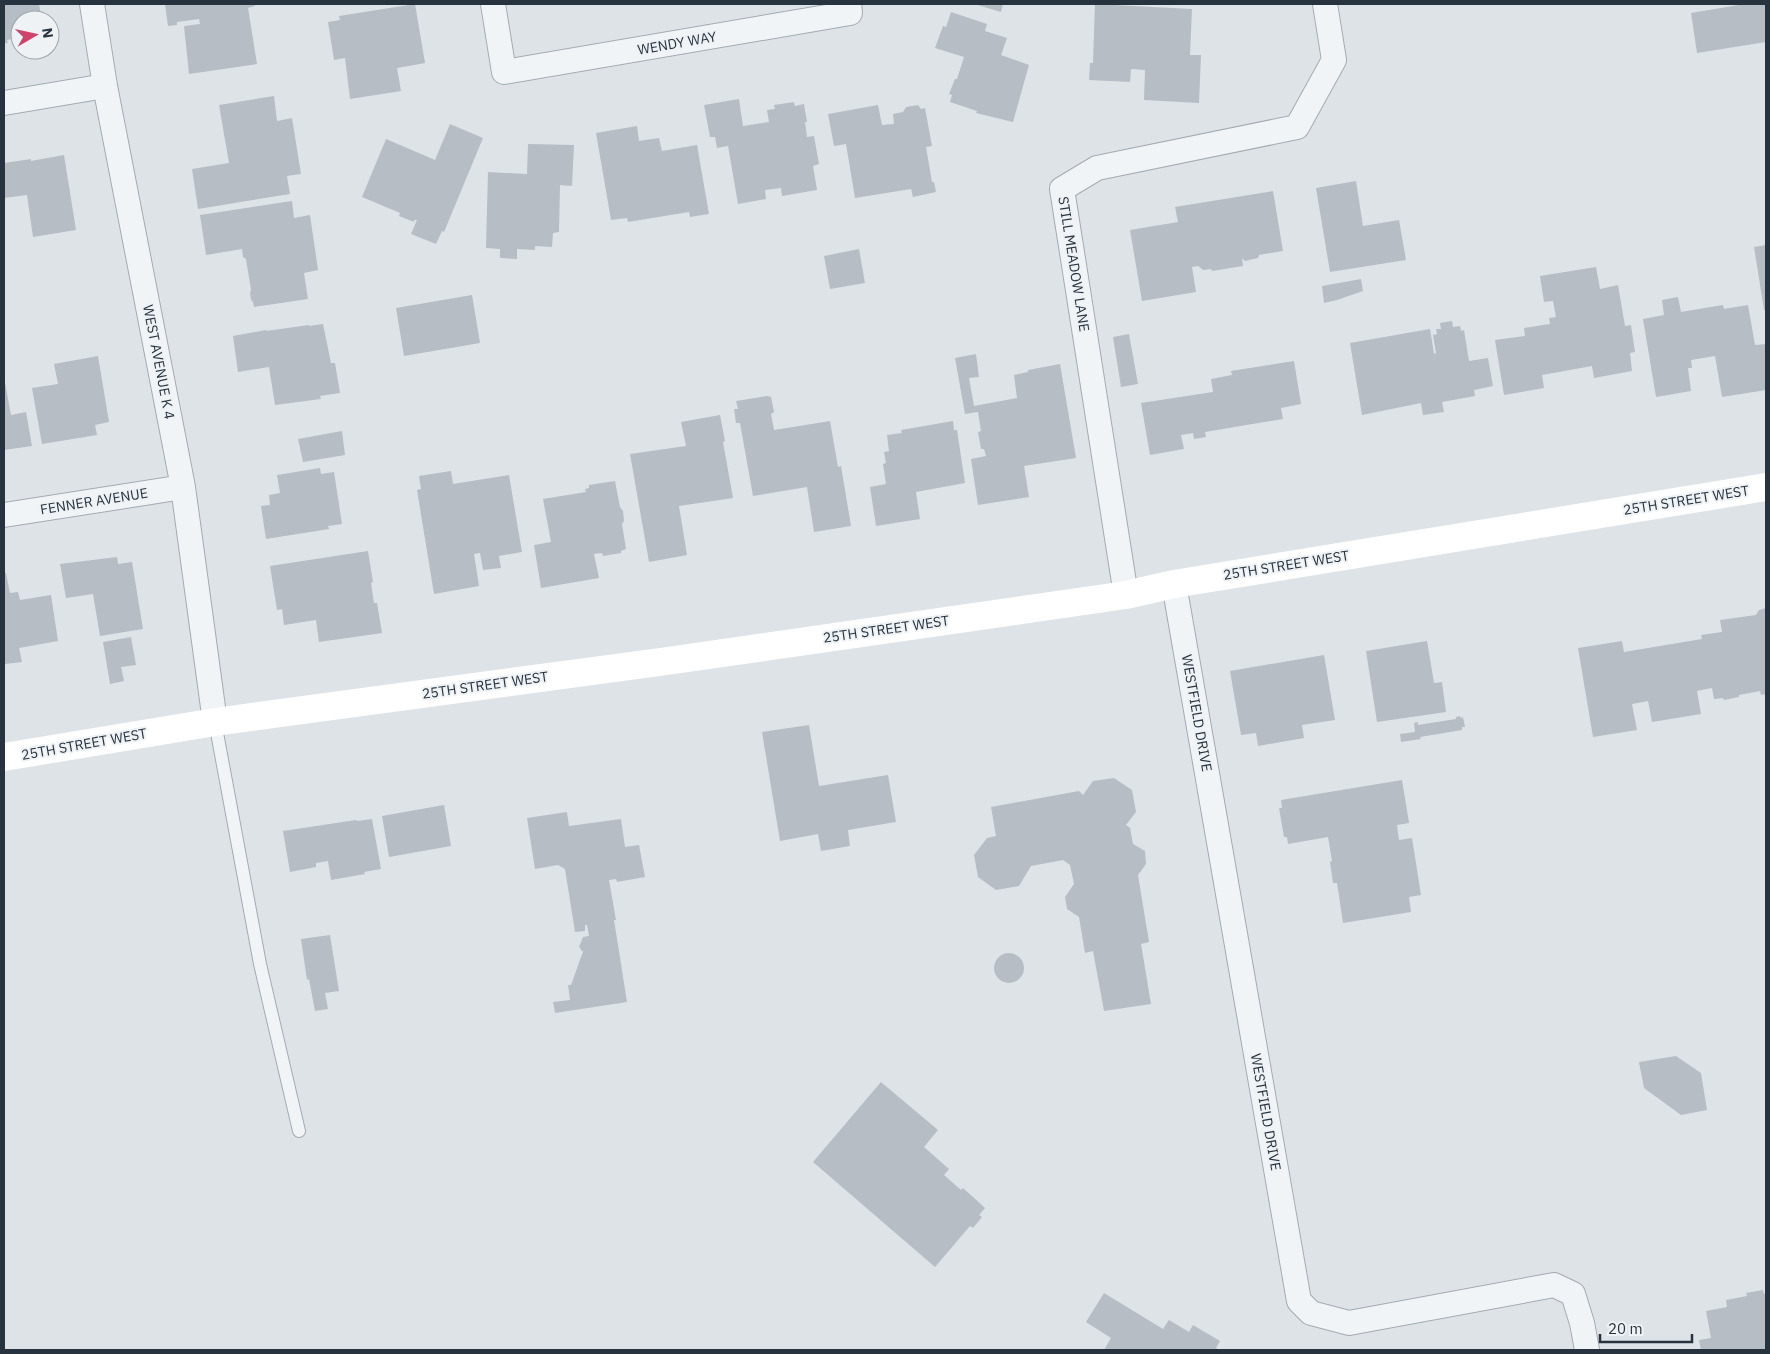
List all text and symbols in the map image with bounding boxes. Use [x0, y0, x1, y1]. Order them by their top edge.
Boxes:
north arrow [10, 10, 60, 60]
text: N [38, 27, 58, 39]
street label: WENDY WAY [636, 27, 719, 59]
street label: STILL MEADOW LANE [1054, 195, 1094, 333]
street label: WEST AVENUE K 4 [139, 303, 179, 421]
street label: 25TH STREET WEST [1622, 481, 1750, 519]
street label: FENNER AVENUE [39, 484, 149, 518]
street label: 25TH STREET WEST [1222, 546, 1350, 584]
street label: 25TH STREET WEST [822, 611, 950, 647]
street label: WESTFIELD DRIVE [1178, 653, 1216, 773]
street label: 25TH STREET WEST [421, 667, 549, 703]
street label: 25TH STREET WEST [20, 724, 148, 764]
street label: WESTFIELD DRIVE [1247, 1052, 1285, 1172]
scale bar [1600, 1312, 1692, 1344]
text: 20 m [1608, 1319, 1643, 1338]

